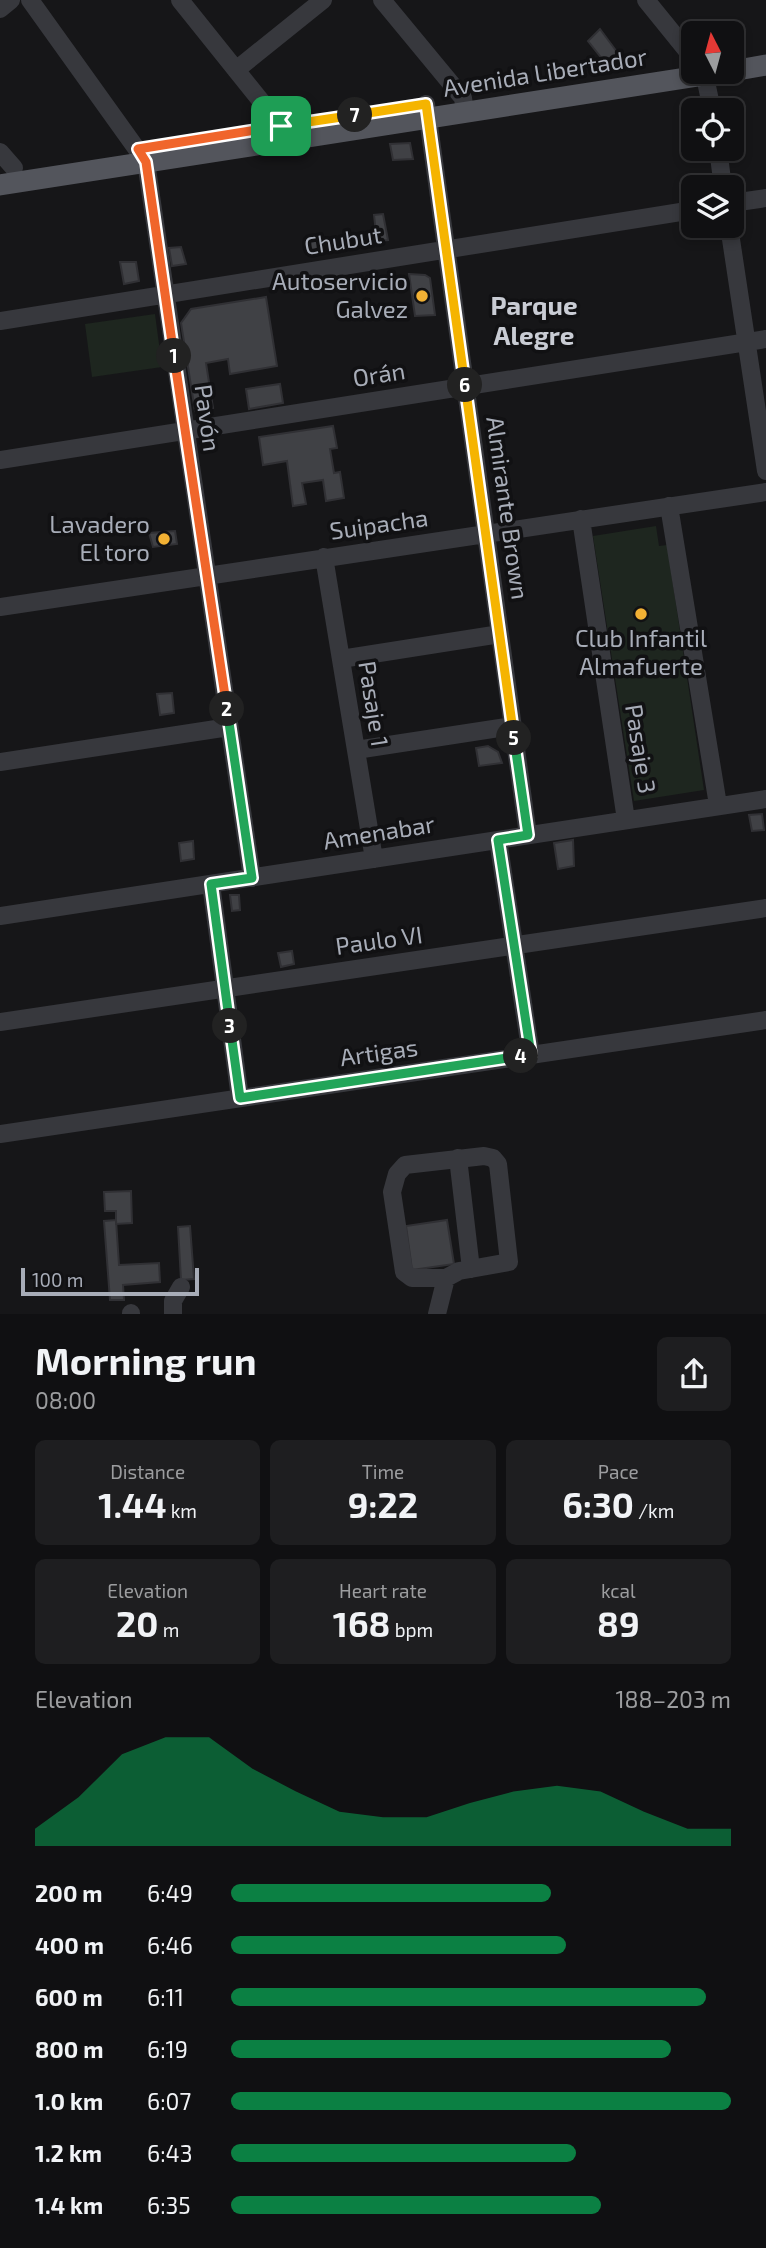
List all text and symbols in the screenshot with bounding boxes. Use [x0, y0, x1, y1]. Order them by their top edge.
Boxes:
north arrow [681, 21, 744, 84]
map controls [681, 21, 744, 238]
street label: Avenida Libertador [441, 41, 649, 102]
pin [251, 96, 311, 156]
pin: 7 [338, 97, 372, 132]
button: locate [681, 98, 744, 161]
text: 7 [349, 103, 360, 126]
icon: arrive [262, 107, 300, 145]
button: layers [681, 175, 744, 238]
street label: Chubut [302, 219, 383, 260]
place label: Autoservicio Galvez [272, 266, 408, 323]
marker: Autoservicio Galvez [414, 288, 430, 304]
district label: Parque Alegre [490, 289, 578, 350]
pin: 1 [156, 338, 192, 374]
text: 1 [169, 344, 178, 367]
street label: Orán [350, 355, 407, 392]
pin: 6 [448, 368, 482, 402]
text: 6 [459, 373, 470, 396]
street label: Pavón [189, 382, 228, 453]
street label: Almirante Brown [481, 414, 536, 601]
street label: Suipacha [328, 502, 430, 545]
place label: Lavadero El toro [49, 509, 150, 566]
marker: Lavadero El toro [156, 531, 172, 547]
marker: Club Infantil Almafuerte [633, 606, 649, 622]
place label: Club Infantil Almafuerte [575, 623, 707, 680]
street label: Pasaje 1 [353, 659, 396, 749]
pin: 2 [210, 692, 244, 726]
text: 2 [221, 697, 232, 720]
street label: Pasaje 3 [620, 702, 663, 796]
pin: 5 [496, 720, 532, 756]
text: 5 [508, 726, 519, 749]
street label: Amenabar [321, 808, 437, 855]
street label: Paulo VI [334, 919, 424, 960]
pin: 3 [212, 1009, 247, 1044]
text: 3 [224, 1014, 235, 1037]
street label: Artigas [338, 1032, 420, 1071]
pin: 4 [504, 1038, 538, 1074]
text: 4 [514, 1044, 527, 1067]
scale bar [21, 1265, 200, 1296]
text: 100 m [32, 1268, 83, 1291]
text: Morning run [35, 1337, 256, 1383]
button: share [657, 1337, 731, 1411]
text: 08:00 [35, 1386, 96, 1414]
text: Distance [110, 1460, 185, 1483]
text: Time [362, 1460, 404, 1483]
text: Pace [598, 1460, 639, 1483]
text: 1.44 [98, 1483, 166, 1525]
text: 9:22 [348, 1483, 418, 1525]
text: 6:30 [562, 1483, 634, 1525]
text: km [166, 1499, 197, 1522]
text: /km [634, 1499, 674, 1522]
text: Elevation [107, 1579, 188, 1602]
text: Heart rate [339, 1579, 427, 1602]
text: kcal [601, 1579, 636, 1602]
text: 20 [116, 1602, 158, 1644]
text: 168 [333, 1602, 390, 1644]
text: 89 [597, 1602, 640, 1644]
text: m [158, 1618, 179, 1641]
text: bpm [390, 1618, 433, 1641]
text: Elevation [35, 1685, 133, 1713]
text: 188–203 m [615, 1685, 731, 1713]
text: 200 m [35, 1879, 103, 1907]
text: 6:49 [147, 1879, 193, 1907]
text: 400 m [35, 1931, 104, 1959]
text: 6:46 [147, 1931, 193, 1959]
text: 600 m [35, 1983, 103, 2011]
text: 6:11 [147, 1983, 184, 2011]
text: 800 m [35, 2035, 104, 2063]
text: 6:19 [147, 2035, 188, 2063]
text: 1.0 km [35, 2087, 103, 2115]
text: 6:07 [147, 2087, 191, 2115]
text: 1.2 km [35, 2139, 102, 2167]
text: 6:43 [147, 2139, 193, 2167]
text: 1.4 km [35, 2191, 103, 2219]
text: 6:35 [147, 2191, 191, 2219]

